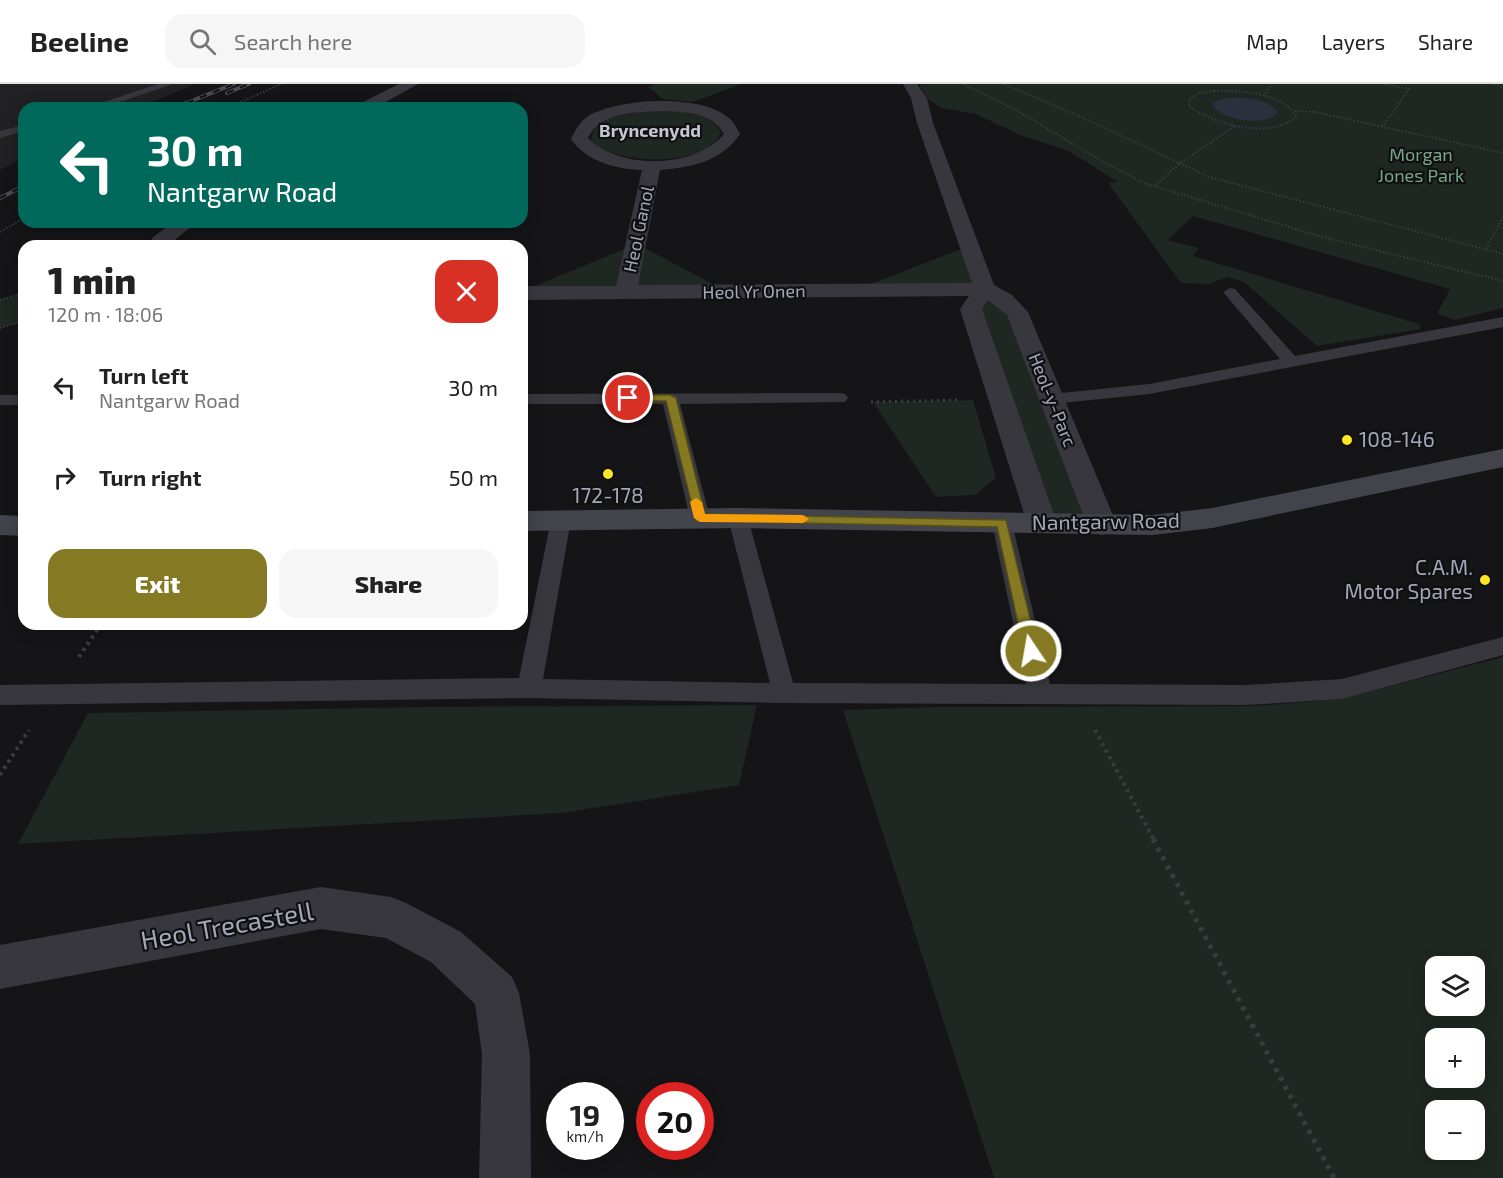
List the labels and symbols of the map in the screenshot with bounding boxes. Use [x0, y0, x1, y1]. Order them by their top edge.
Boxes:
district label: Bryncenydd [599, 119, 701, 141]
park label: Morgan Jones Park [1378, 143, 1464, 186]
street label: Heol Ganol [618, 183, 658, 274]
street label: Heol Yr Onen [702, 279, 806, 303]
street label: Heol-y-Parc [1024, 350, 1082, 450]
pin [602, 372, 653, 423]
place label: 108-146 [1359, 426, 1435, 451]
marker: 108-146 [1340, 433, 1354, 447]
marker: 172-178 [601, 467, 615, 481]
place label: 172-178 [572, 482, 644, 507]
street label: Nantgarw Road [1032, 507, 1180, 534]
place label: C.A.M. Motor Spares [1345, 554, 1473, 603]
marker: C.A.M. Motor Spares [1478, 573, 1492, 587]
position arrow [999, 619, 1063, 683]
street label: Heol Trecastell [138, 894, 316, 955]
speed limit sign: 20 [636, 1082, 714, 1160]

